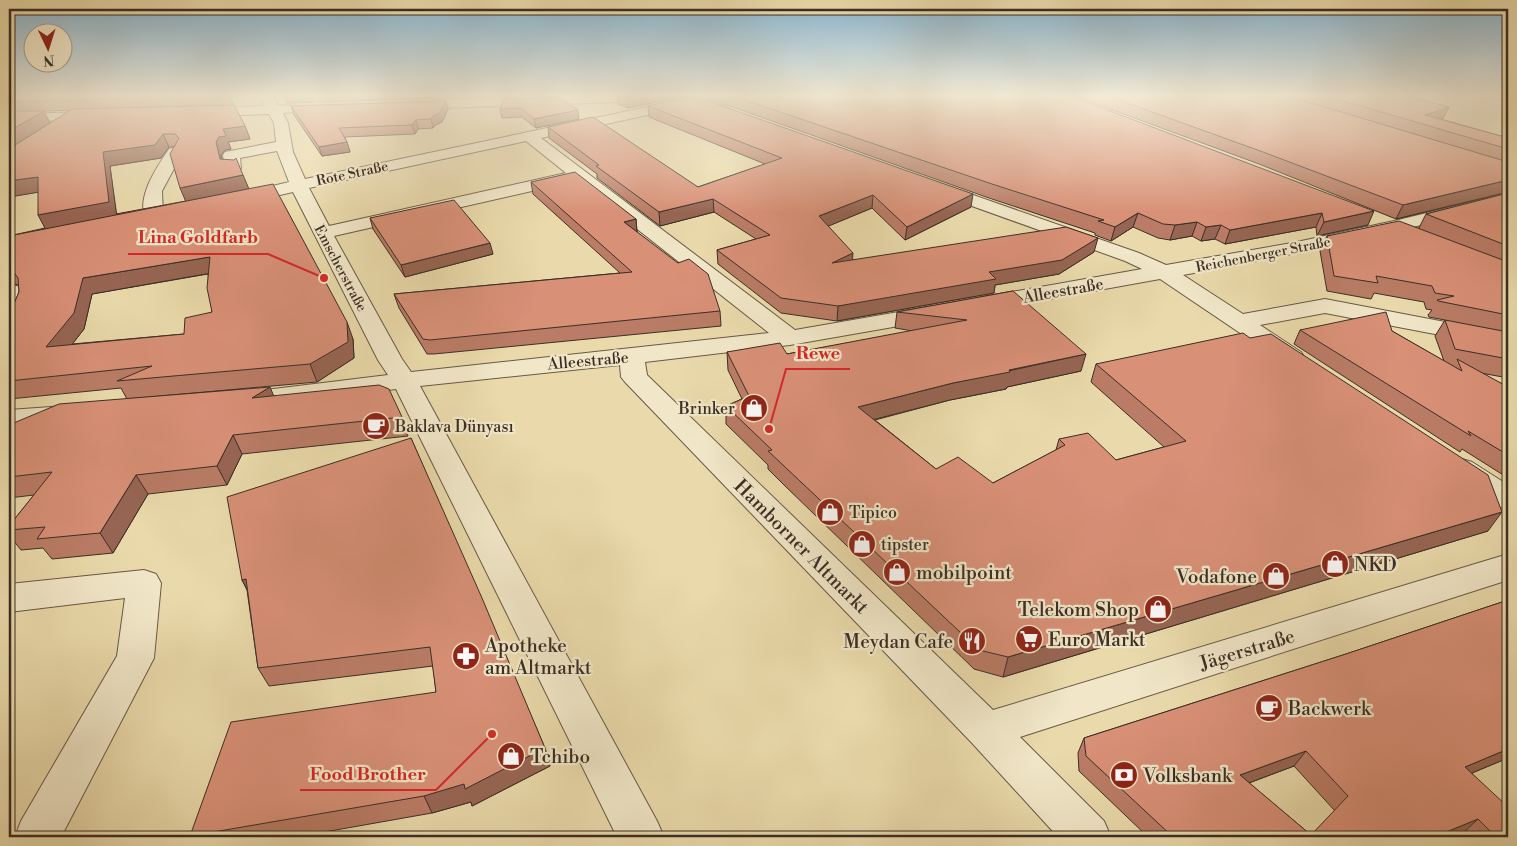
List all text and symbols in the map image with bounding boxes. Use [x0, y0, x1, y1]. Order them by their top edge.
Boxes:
north arrow [22, 22, 72, 72]
text: N [43, 51, 55, 69]
street label: Rote Straße [315, 158, 390, 190]
callout: Lina Goldfarb [128, 221, 268, 254]
street label: Emscherstraße [310, 222, 371, 315]
text: Lina Goldfarb [138, 226, 258, 249]
street label: Reichenberger Straße [1194, 233, 1332, 277]
street label: Alleestraße [1020, 274, 1105, 308]
callout: Rewe [786, 336, 850, 369]
text: Rewe [796, 342, 841, 365]
street label: Alleestraße [546, 347, 630, 375]
shop icon: Brinker [739, 393, 769, 423]
place label: Brinker [677, 399, 735, 419]
cafe icon: Baklava Dünyası [361, 411, 391, 441]
place label: Baklava Dünyası [394, 417, 514, 437]
street label: Hamborner Altmarkt [729, 474, 874, 619]
shop icon: Tipico [815, 497, 845, 527]
place label: Tipico [849, 503, 897, 523]
shop icon: tipster [847, 529, 877, 559]
place label: tipster [881, 535, 929, 555]
shop icon: NKD [1320, 549, 1350, 579]
place label: NKD [1354, 553, 1397, 577]
shop icon: mobilpoint [882, 557, 912, 587]
place label: mobilpoint [916, 561, 1012, 585]
shop icon: Vodafone [1261, 561, 1291, 591]
place label: Vodafone [1175, 565, 1257, 589]
shop icon: Telekom Shop [1143, 594, 1173, 624]
place label: Telekom Shop [1018, 598, 1139, 622]
supermarket icon: Euro Markt [1014, 624, 1044, 654]
street label: Jägerstraße [1196, 624, 1298, 676]
restaurant icon: Meydan Cafe [957, 626, 987, 656]
place label: Euro Markt [1048, 628, 1146, 652]
place label: Meydan Cafe [843, 630, 953, 654]
place label: Apotheke am Altmarkt [484, 634, 592, 680]
pharmacy icon: Apotheke am Altmarkt [451, 641, 481, 671]
cafe icon: Backwerk [1254, 693, 1284, 723]
place label: Backwerk [1287, 697, 1372, 721]
shop icon: Tchibo [496, 741, 526, 771]
place label: Tchibo [530, 745, 590, 769]
callout: Food Brother [300, 757, 436, 790]
bank icon: Volksbank [1109, 760, 1139, 790]
text: Food Brother [310, 763, 426, 786]
place label: Volksbank [1142, 764, 1233, 788]

